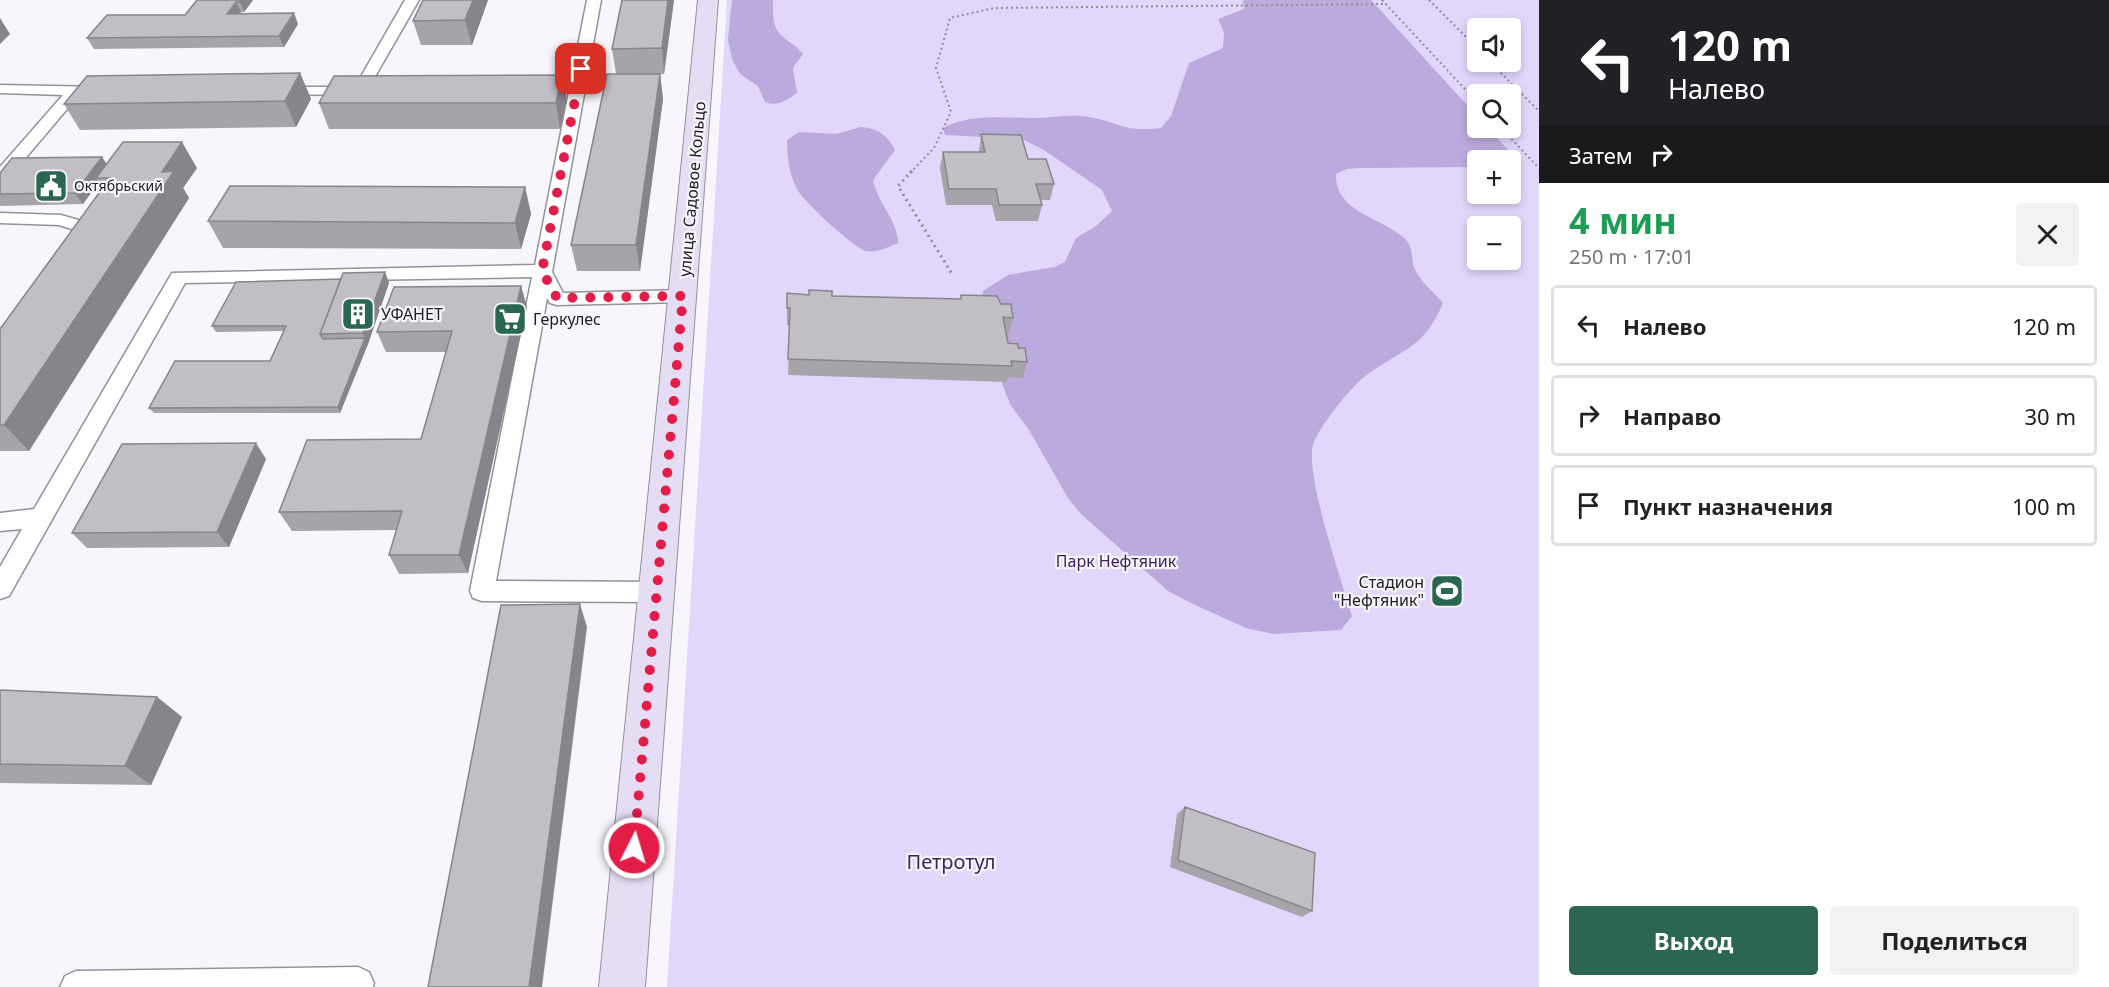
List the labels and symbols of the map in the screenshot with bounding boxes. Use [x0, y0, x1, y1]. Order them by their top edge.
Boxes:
pin [555, 43, 606, 94]
street label: улица Садовое Кольцо [673, 100, 711, 278]
public building icon: Октябрьский [33, 168, 69, 204]
place label: Октябрьский [74, 176, 163, 195]
building icon: УФАНЕТ [340, 296, 376, 332]
supermarket icon: Геркулес [492, 301, 528, 337]
place label: УФАНЕТ [381, 303, 443, 325]
place label: Геркулес [533, 308, 601, 330]
park label: Парк Нефтяник [1056, 550, 1177, 572]
place label: Стадион "Нефтяник" [1334, 571, 1424, 611]
sports icon: Стадион "Нефтяник" [1429, 573, 1465, 609]
position arrow [602, 816, 666, 880]
park label: Петротул [907, 848, 995, 875]

